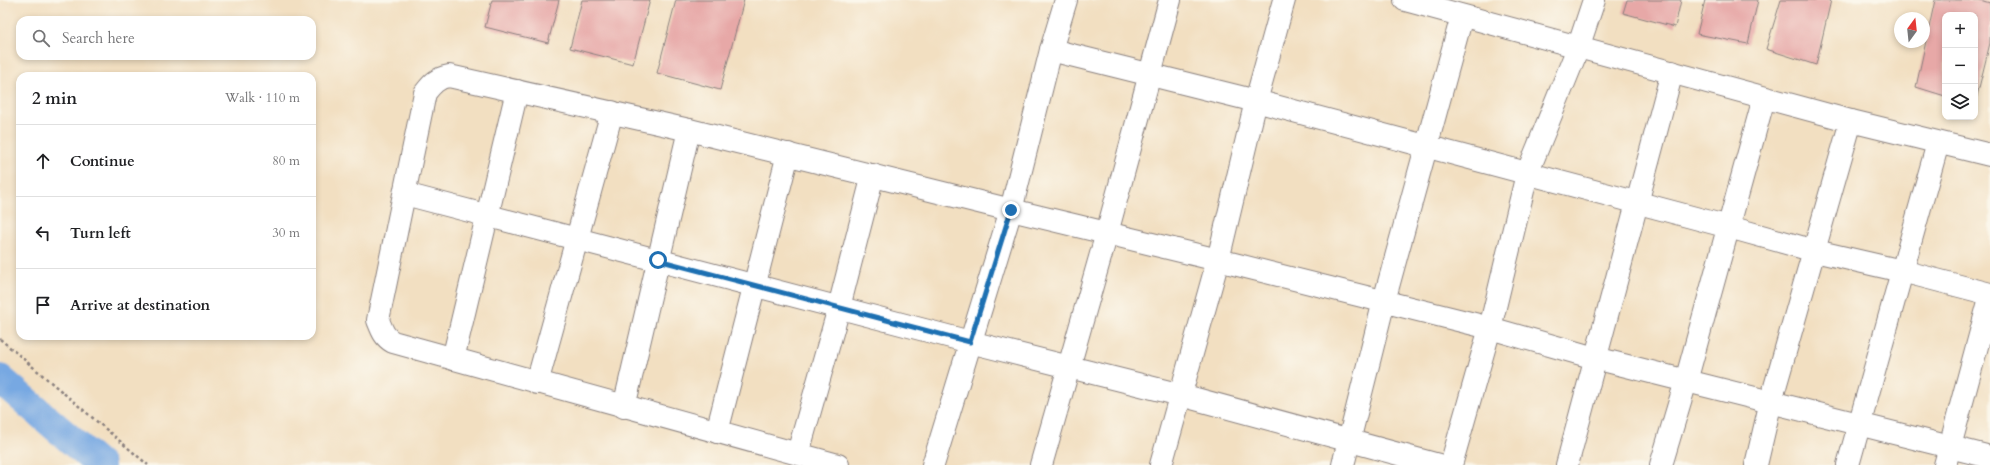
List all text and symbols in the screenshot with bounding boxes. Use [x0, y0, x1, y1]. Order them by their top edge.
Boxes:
north arrow [1894, 12, 1930, 48]
map controls [1942, 12, 1978, 120]
button: + [1942, 12, 1978, 48]
search box [16, 16, 316, 60]
icon: search [30, 27, 52, 49]
text: Search here [62, 28, 135, 48]
button: − [1942, 48, 1978, 84]
button: layers [1942, 84, 1978, 120]
text: 2 min [32, 87, 77, 110]
text: Walk · 110 m [225, 89, 300, 107]
icon: ahead [32, 150, 54, 172]
text: Continue [70, 151, 135, 171]
text: 80 m [272, 152, 300, 170]
route end [1002, 201, 1020, 219]
icon: left [32, 222, 54, 244]
text: Turn left [70, 223, 131, 243]
text: 30 m [272, 224, 300, 242]
route start [649, 251, 667, 269]
icon: arrive [32, 294, 54, 316]
text: Arrive at destination [70, 295, 210, 315]

